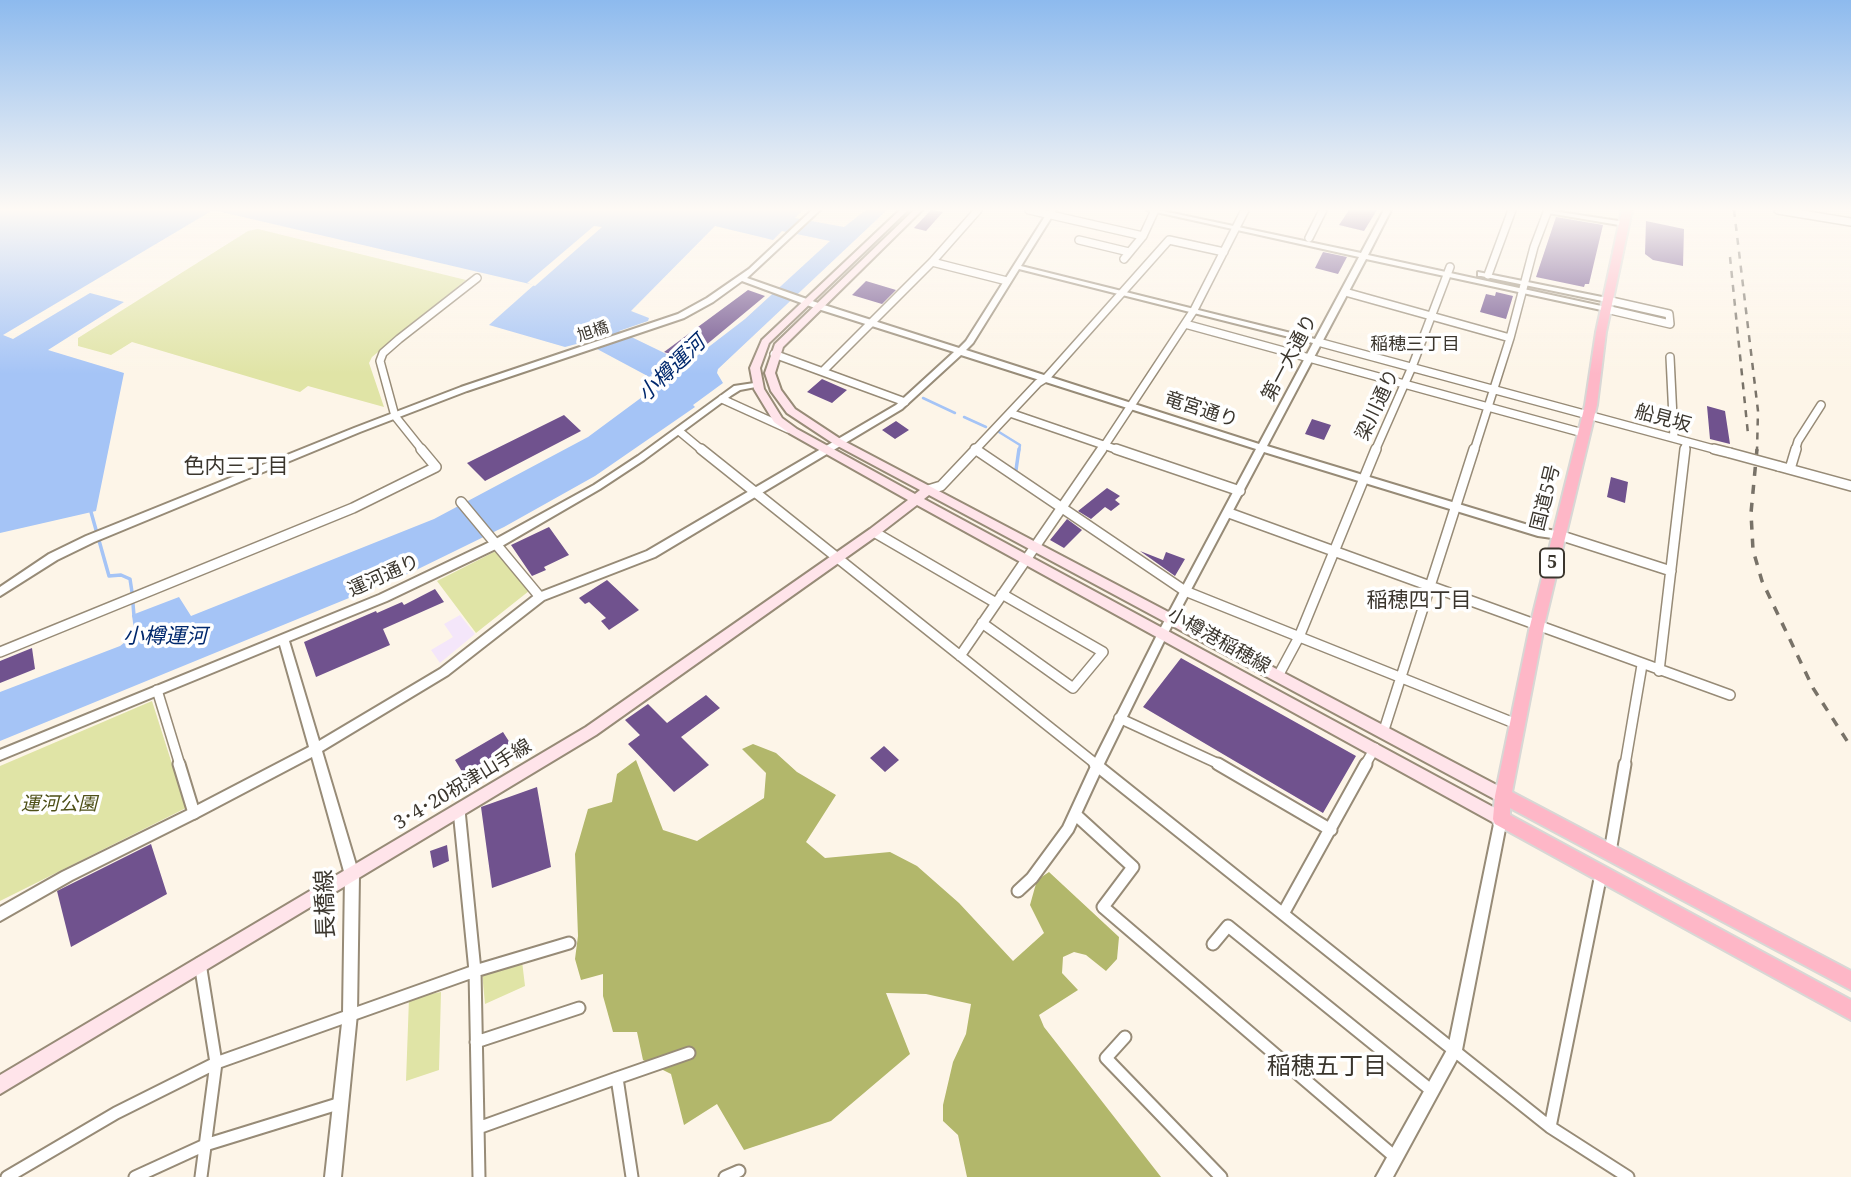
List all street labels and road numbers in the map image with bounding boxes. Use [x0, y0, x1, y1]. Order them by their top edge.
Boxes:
street label: 第一大通り [1258, 311, 1322, 405]
street label: 旭橋 [575, 318, 611, 346]
street label: 梁川通り [1352, 366, 1404, 444]
street label: 竜宮通り [1161, 387, 1241, 433]
street label: 船見坂 [1633, 401, 1693, 437]
street label: 国道5号 [1527, 462, 1565, 534]
road number: 5 [1540, 548, 1564, 578]
street label: 運河通り [345, 550, 423, 602]
street label: 小樽港稲穂線 [1164, 603, 1274, 679]
street label: 3･4･20祝津山手線 [390, 735, 536, 835]
street label: 長橋線 [311, 869, 341, 939]

